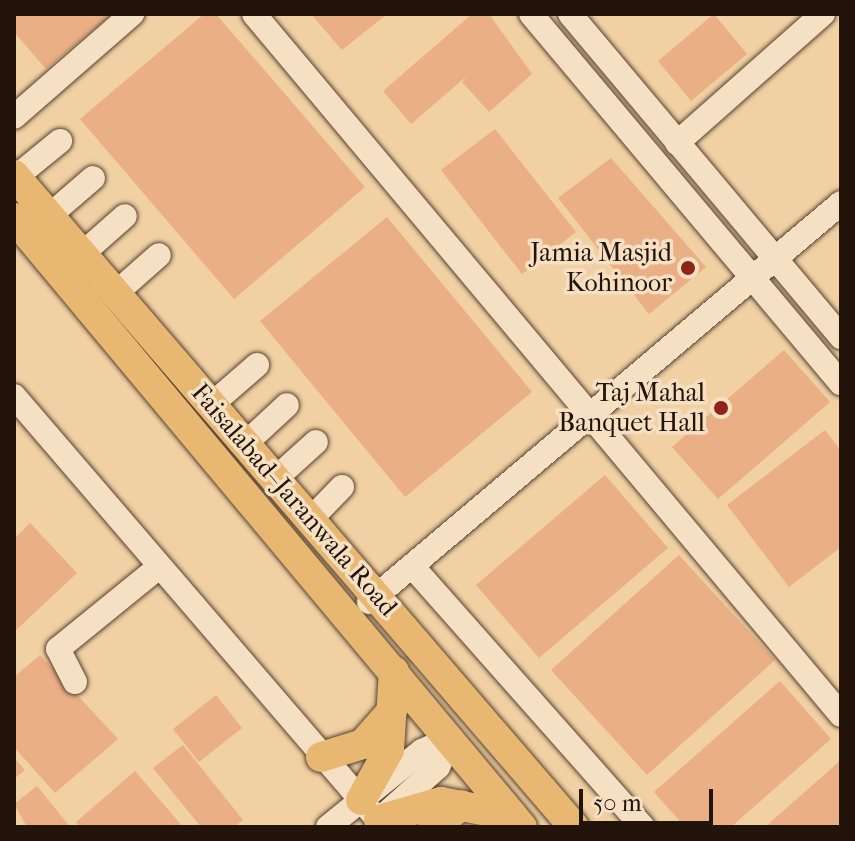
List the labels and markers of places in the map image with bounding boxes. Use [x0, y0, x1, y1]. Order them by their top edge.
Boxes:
place label: Jamia Masjid Kohinoor [530, 237, 672, 298]
marker: Jamia Masjid Kohinoor [679, 259, 697, 277]
place label: Taj Mahal Banquet Hall [558, 377, 705, 438]
marker: Taj Mahal Banquet Hall [712, 399, 730, 417]

